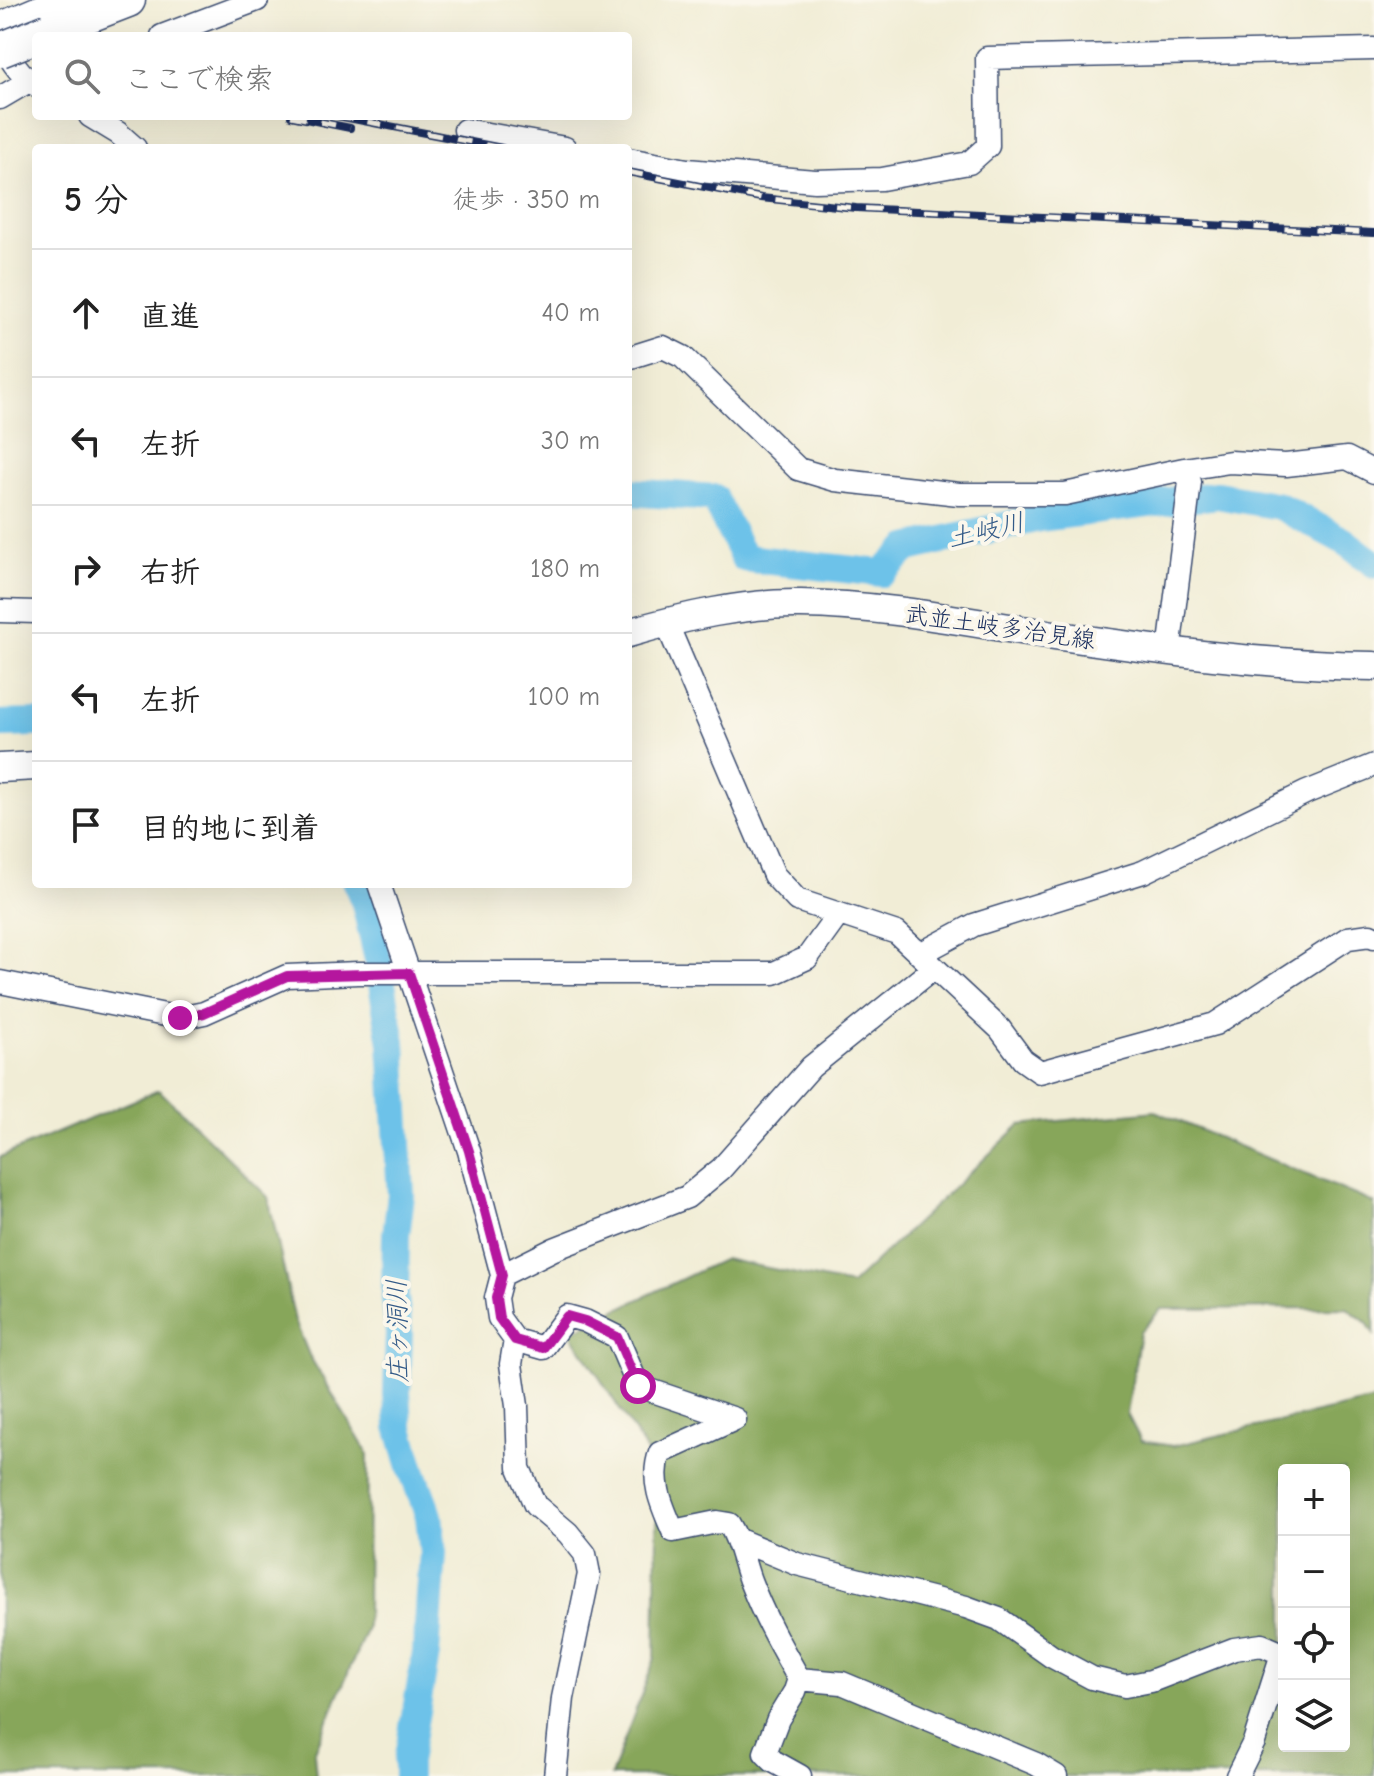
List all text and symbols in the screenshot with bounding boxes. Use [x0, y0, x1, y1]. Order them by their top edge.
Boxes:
search box [32, 32, 632, 120]
icon: search [60, 54, 104, 98]
text: ここで検索 [124, 62, 274, 97]
text: 5 分 [64, 180, 128, 220]
text: 徒歩 · 350 m [453, 185, 600, 215]
icon: ahead [64, 291, 108, 335]
text: 40 m [541, 298, 600, 328]
text: 直進 [140, 299, 200, 334]
icon: left [64, 419, 108, 463]
text: 30 m [541, 426, 600, 456]
text: 左折 [140, 427, 200, 462]
water label: 土岐川 [945, 508, 1028, 554]
icon: right [64, 547, 108, 591]
text: 180 m [530, 554, 600, 584]
text: 右折 [140, 555, 200, 590]
street label: 武並土岐多治見線 [903, 600, 1097, 654]
icon: left [64, 675, 108, 719]
text: 100 m [528, 682, 600, 712]
text: 左折 [140, 683, 200, 718]
icon: arrive [64, 803, 108, 847]
text: 目的地に到着 [140, 811, 320, 846]
route end [162, 1000, 198, 1036]
water label: 庄ヶ洞川 [382, 1279, 414, 1383]
route start [620, 1368, 656, 1404]
map controls [1278, 1464, 1350, 1752]
button: + [1278, 1464, 1350, 1536]
button: − [1278, 1536, 1350, 1608]
button: locate [1278, 1608, 1350, 1680]
button: layers [1278, 1680, 1350, 1752]

